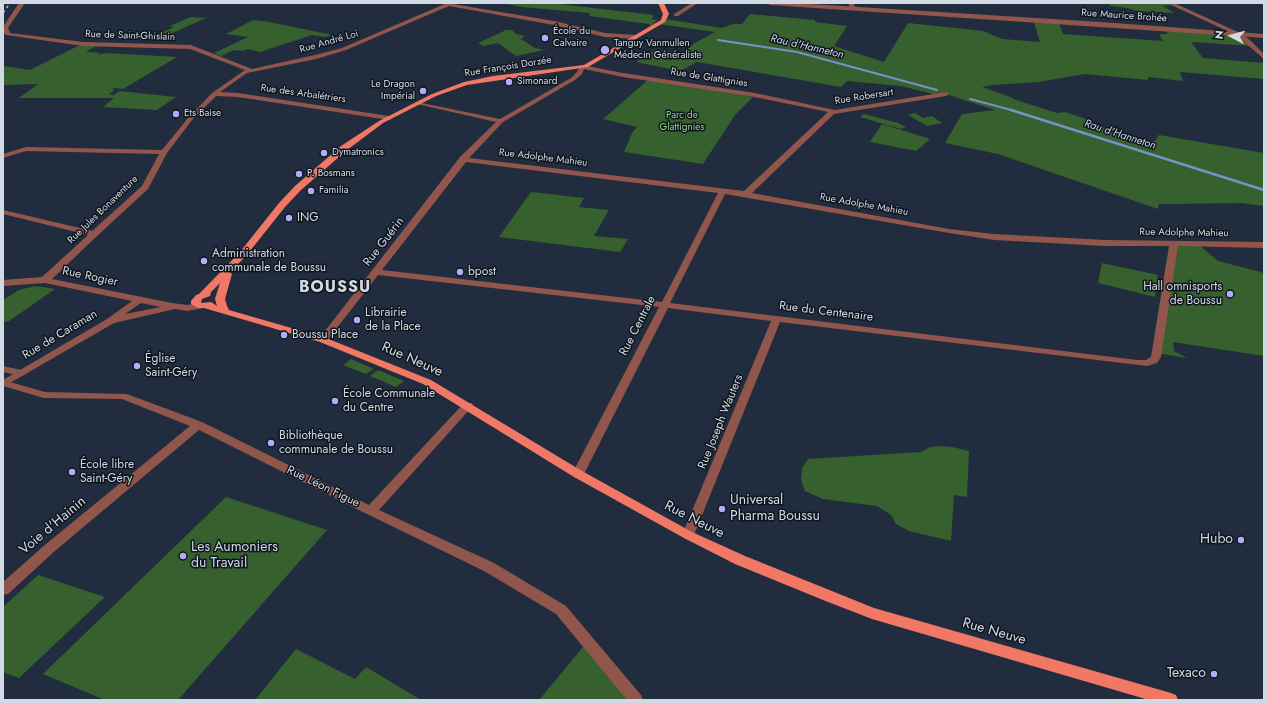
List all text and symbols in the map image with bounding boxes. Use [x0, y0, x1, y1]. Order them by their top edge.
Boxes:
street label: Rue Maurice Brohée [1081, 7, 1167, 25]
north arrow [1211, 16, 1251, 56]
place label: École du Calvaire [553, 26, 590, 50]
street label: Rue de Saint-Ghislain [85, 28, 175, 44]
street label: Rue André Loi [298, 28, 360, 56]
text: N [1211, 30, 1227, 40]
water label: Rau d'Hanneton [769, 32, 845, 62]
marker: École du Calvaire [540, 33, 550, 43]
place label: Tanguy Vanmullen Médecin Généraliste [614, 38, 702, 62]
marker: Tanguy Vanmullen Médecin Généraliste [599, 44, 611, 56]
street label: Rue François Dorzée [464, 54, 552, 80]
street label: Rue de Glattignies [670, 66, 748, 90]
place label: Simonard [517, 76, 558, 88]
marker: Simonard [504, 77, 514, 87]
place label: Le Dragon Impérial [371, 79, 415, 102]
street label: Rue des Arbalétriers [260, 82, 346, 106]
marker: Le Dragon Impérial [418, 86, 428, 96]
street label: Rue Robersart [834, 86, 894, 108]
place label: Ets Baise [184, 108, 221, 120]
marker: Ets Baise [171, 109, 181, 119]
park label: Parc de Glattignies [660, 110, 704, 134]
water label: Rau d'Hanneton [1083, 117, 1157, 153]
place label: Dymatronics [332, 147, 384, 159]
street label: Rue Adolphe Mahieu [498, 147, 588, 169]
marker: Dymatronics [319, 148, 329, 158]
place label: P. Bosmans [307, 168, 355, 180]
marker: P. Bosmans [294, 169, 304, 179]
street label: Rue Jules Bonaventure [65, 173, 141, 247]
place label: Familia [319, 185, 349, 197]
marker: Familia [306, 186, 316, 196]
street label: Rue Adolphe Mahieu [819, 191, 909, 219]
place label: ING [297, 211, 319, 225]
marker: ING [284, 213, 294, 223]
street label: Rue Guérin [360, 215, 408, 269]
street label: Rue Adolphe Mahieu [1139, 226, 1229, 240]
place label: Administration communale de Boussu [212, 247, 326, 275]
marker: Administration communale de Boussu [199, 256, 209, 266]
street label: Rue Rogier [61, 264, 119, 290]
place label: bpost [468, 265, 496, 279]
marker: bpost [455, 267, 465, 277]
district label: BOUSSU [299, 278, 371, 298]
place label: Hall omnisports de Boussu [1143, 280, 1222, 308]
marker: Hall omnisports de Boussu [1225, 289, 1235, 299]
street label: Rue Centrale [617, 294, 659, 358]
street label: Rue du Centenaire [778, 299, 874, 325]
place label: Librairie de la Place [365, 306, 421, 334]
street label: Rue de Caraman [20, 307, 100, 363]
marker: Librairie de la Place [352, 315, 362, 325]
place label: Boussu Place [292, 328, 358, 342]
marker: Boussu Place [279, 330, 289, 340]
street label: Rue Neuve [379, 339, 445, 381]
place label: Église Saint-Géry [145, 352, 197, 380]
marker: Église Saint-Géry [132, 361, 142, 371]
street label: Rue Joseph Wauters [695, 373, 747, 471]
place label: École Communale du Centre [343, 387, 435, 415]
marker: École Communale du Centre [330, 396, 340, 406]
place label: Bibliothèque communale de Boussu [279, 429, 393, 457]
marker: Bibliothèque communale de Boussu [266, 438, 276, 448]
place label: École libre Saint-Géry [80, 458, 134, 486]
street label: Rue Léon Figue [284, 463, 362, 511]
marker: École libre Saint-Géry [67, 467, 77, 477]
street label: Voie d'Hainin [16, 493, 90, 559]
place label: Universal Pharma Boussu [730, 493, 820, 526]
street label: Rue Neuve [661, 498, 727, 542]
marker: Universal Pharma Boussu [717, 504, 727, 514]
place label: Hubo [1200, 532, 1233, 548]
marker: Hubo [1236, 535, 1246, 545]
place label: Les Aumoniers du Travail [191, 540, 278, 572]
marker: Les Aumoniers du Travail [178, 551, 188, 561]
street label: Rue Neuve [960, 615, 1028, 649]
place label: Texaco [1167, 666, 1206, 682]
marker: Texaco [1209, 669, 1219, 679]

